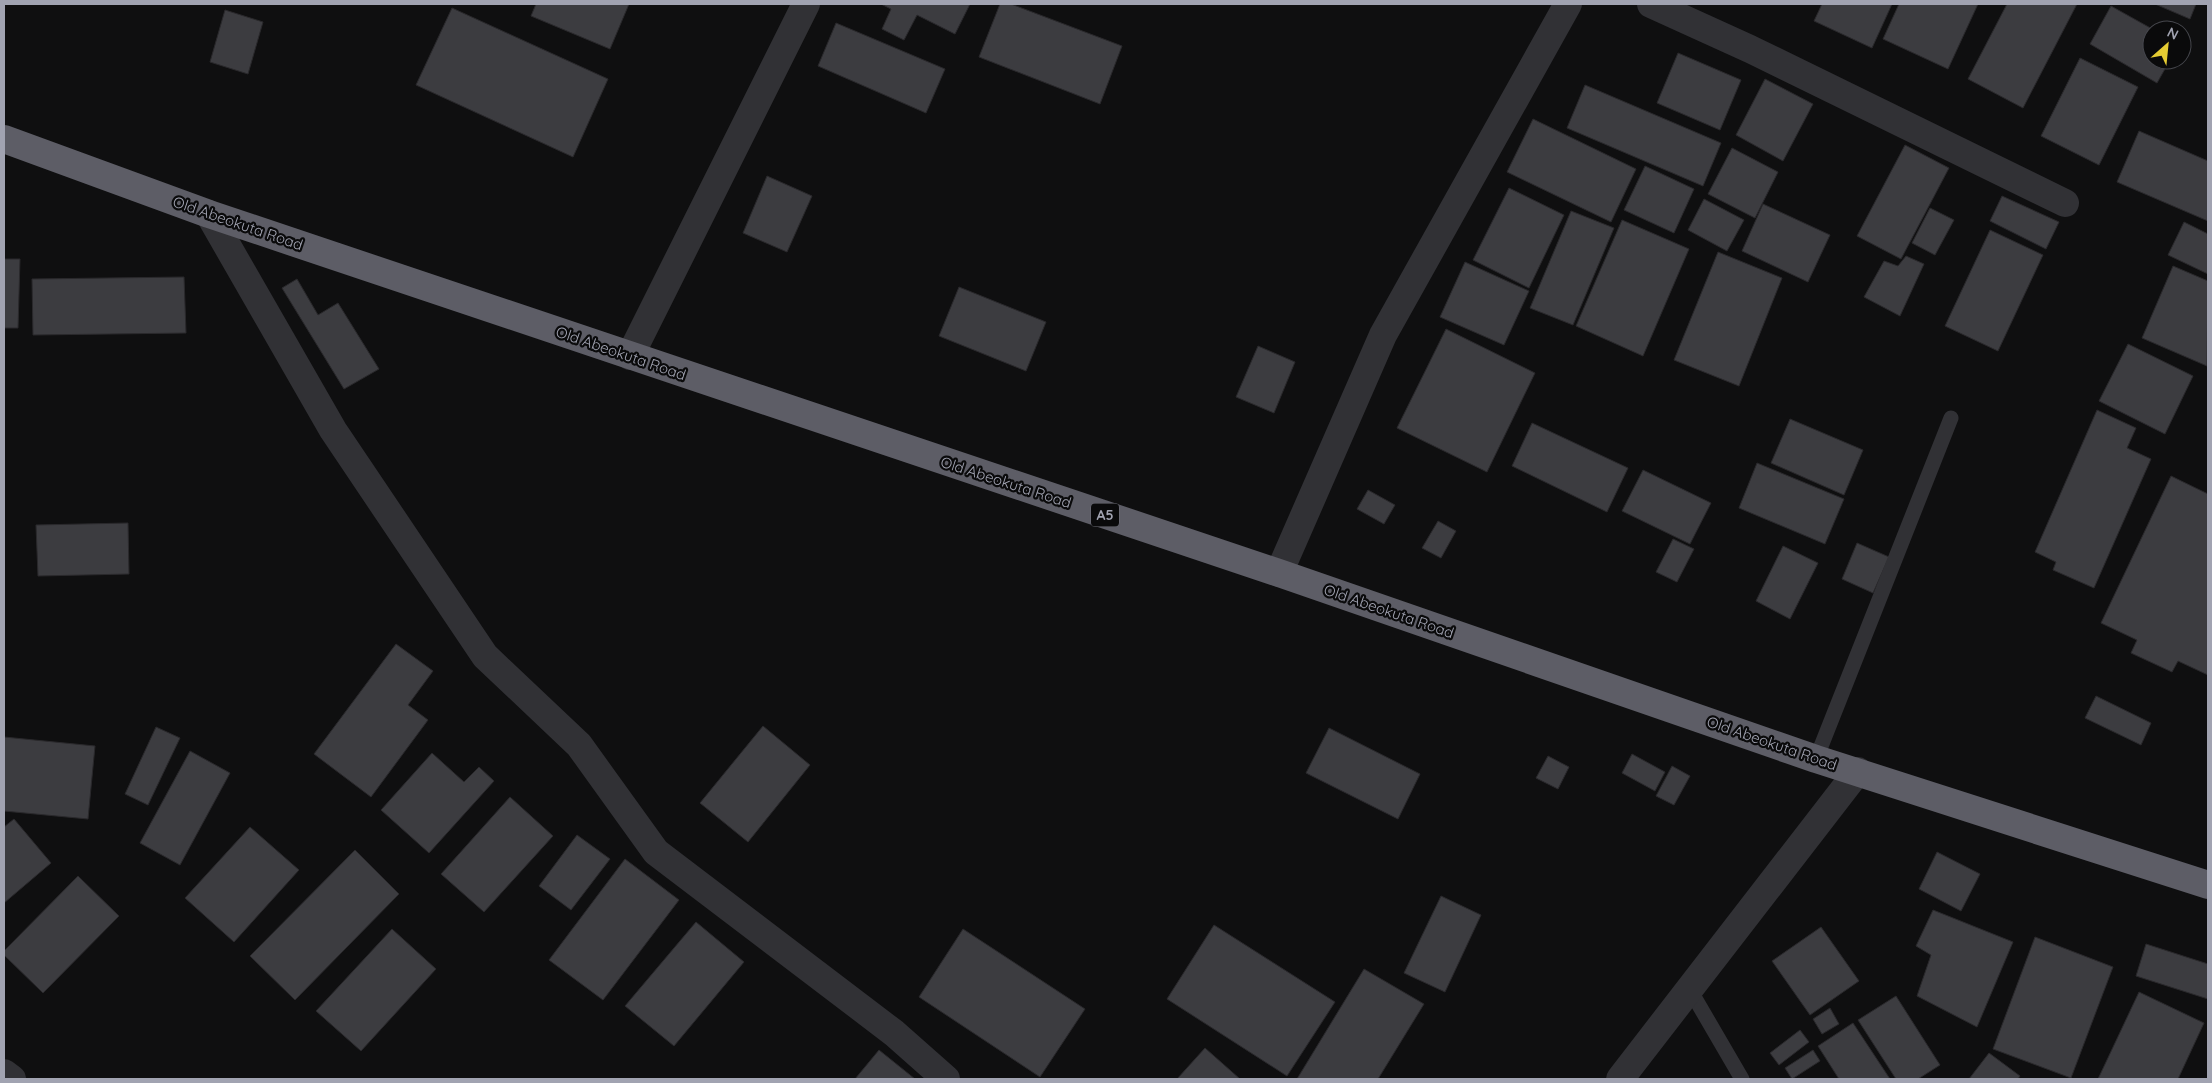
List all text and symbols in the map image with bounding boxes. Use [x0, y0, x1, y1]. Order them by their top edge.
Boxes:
north arrow [2142, 20, 2192, 70]
text: N [2164, 23, 2182, 44]
street label: Old Abeokuta Road [170, 192, 306, 254]
street label: Old Abeokuta Road [553, 322, 689, 384]
street label: Old Abeokuta Road [938, 452, 1074, 512]
road number: A5 [1091, 504, 1119, 526]
street label: Old Abeokuta Road [1321, 580, 1457, 642]
street label: Old Abeokuta Road [1704, 712, 1840, 774]

